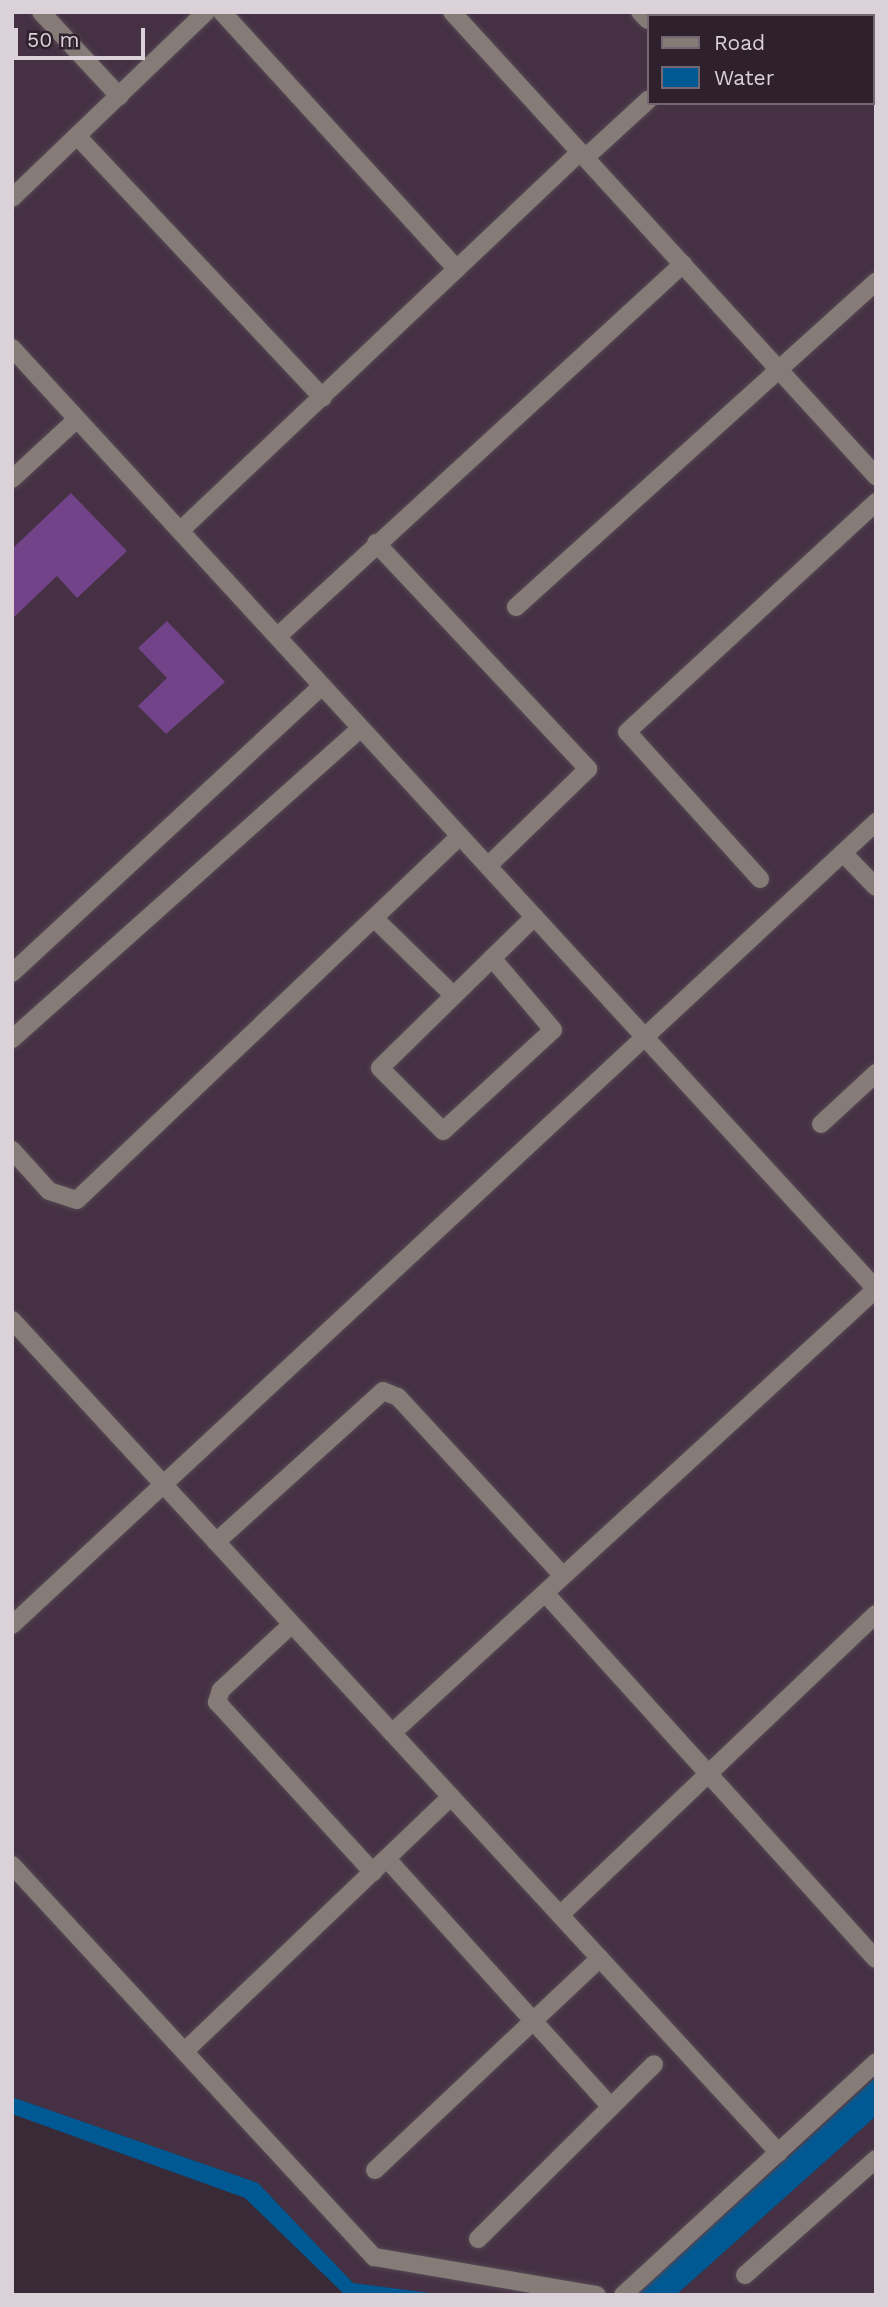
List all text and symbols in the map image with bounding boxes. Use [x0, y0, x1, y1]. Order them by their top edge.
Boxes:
scale bar [18, 14, 149, 58]
legend [646, 14, 874, 105]
text: 50 m [27, 27, 79, 52]
text: Road [714, 30, 765, 55]
text: Water [714, 65, 774, 90]

